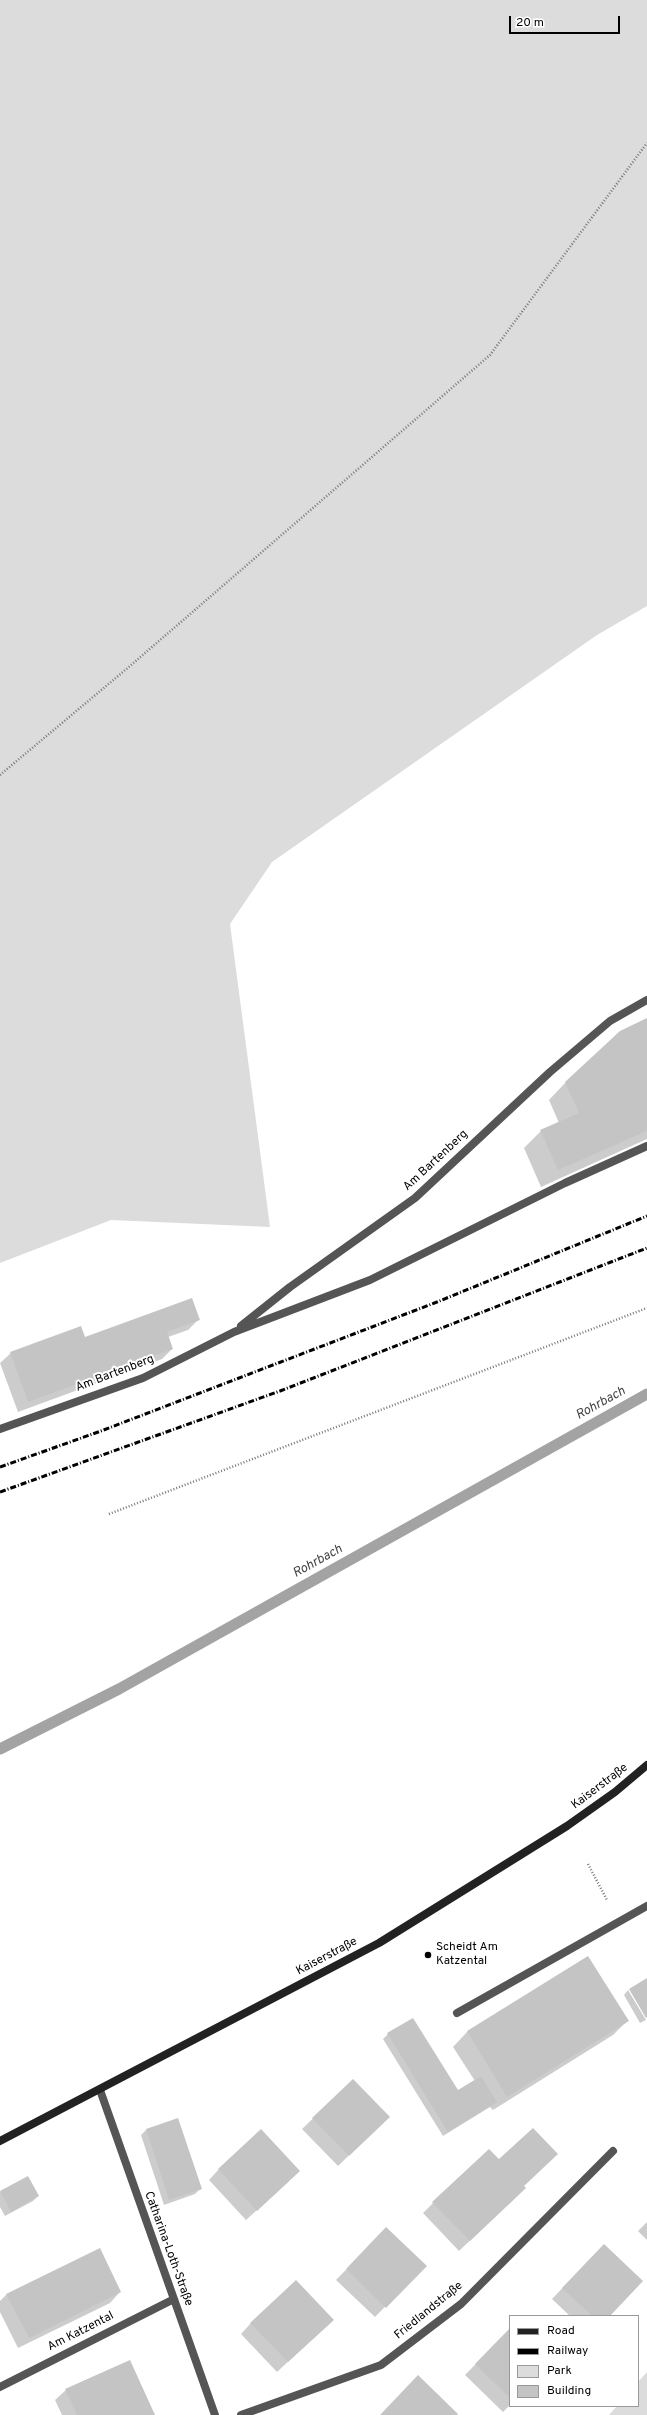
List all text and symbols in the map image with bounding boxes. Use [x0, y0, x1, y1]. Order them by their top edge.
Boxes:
scale bar [511, 8, 622, 34]
text: 20 m [516, 15, 544, 31]
street label: Am Bartenberg [401, 1127, 471, 1195]
street label: Am Bartenberg [74, 1352, 156, 1396]
water label: Rohrbach [574, 1384, 628, 1424]
water label: Rohrbach [291, 1542, 345, 1582]
street label: Kaiserstraße [569, 1761, 631, 1813]
street label: Kaiserstraße [294, 1935, 360, 1979]
place label: Scheidt Am Katzental [436, 1941, 498, 1969]
marker: Scheidt Am Katzental [423, 1950, 433, 1960]
street label: Catharina-Loth-Straße [141, 2190, 195, 2308]
street label: Friedlandstraße [392, 2279, 466, 2343]
street label: Am Katzental [45, 2309, 117, 2355]
legend [509, 2315, 639, 2407]
text: Road [547, 2323, 575, 2339]
text: Railway [547, 2343, 588, 2359]
text: Park [547, 2363, 572, 2379]
text: Building [547, 2383, 591, 2399]

